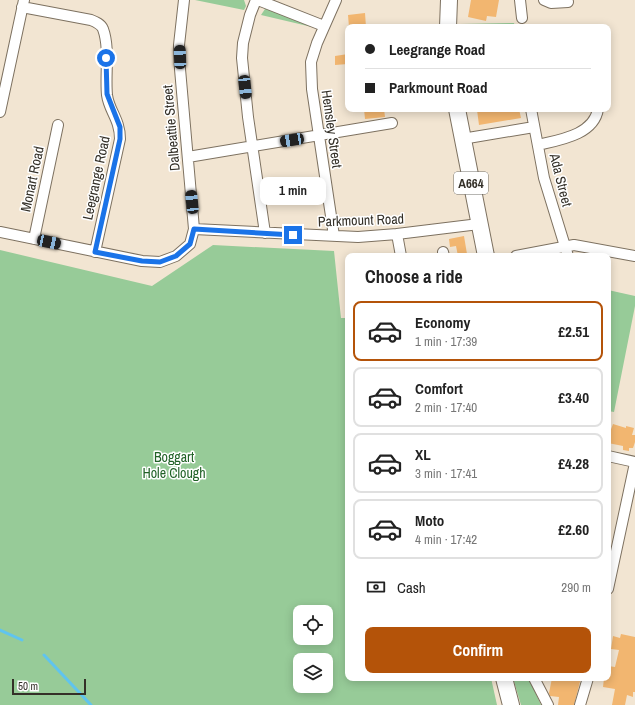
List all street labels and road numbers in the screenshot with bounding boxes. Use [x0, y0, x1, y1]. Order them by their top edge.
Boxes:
street label: Dalbeattie Street [158, 84, 184, 172]
street label: Hemsley Street [318, 89, 346, 169]
street label: Leegrange Road [78, 134, 114, 222]
street label: Monart Road [16, 145, 48, 213]
street label: Ada Street [545, 151, 576, 208]
road number: A664 [454, 172, 488, 194]
street label: Parkmount Road [318, 210, 404, 230]

